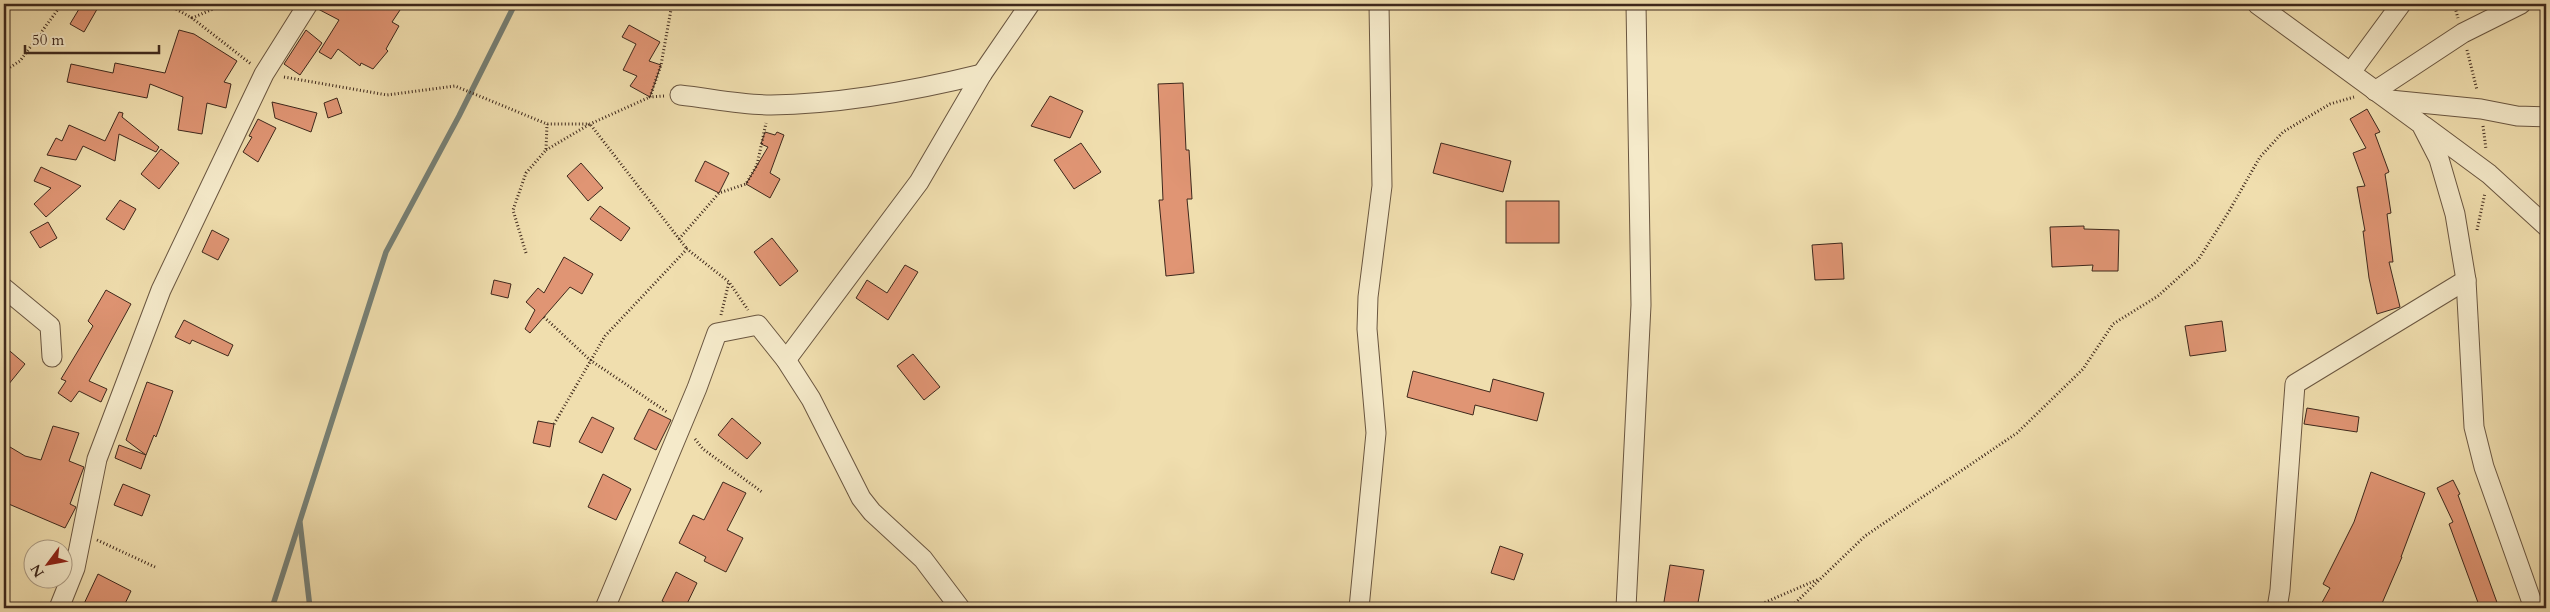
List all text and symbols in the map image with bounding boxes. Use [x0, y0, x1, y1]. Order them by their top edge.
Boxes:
scale bar [25, 22, 159, 54]
text: 50 m [32, 30, 64, 50]
north arrow [22, 540, 72, 590]
text: N [26, 560, 49, 581]

